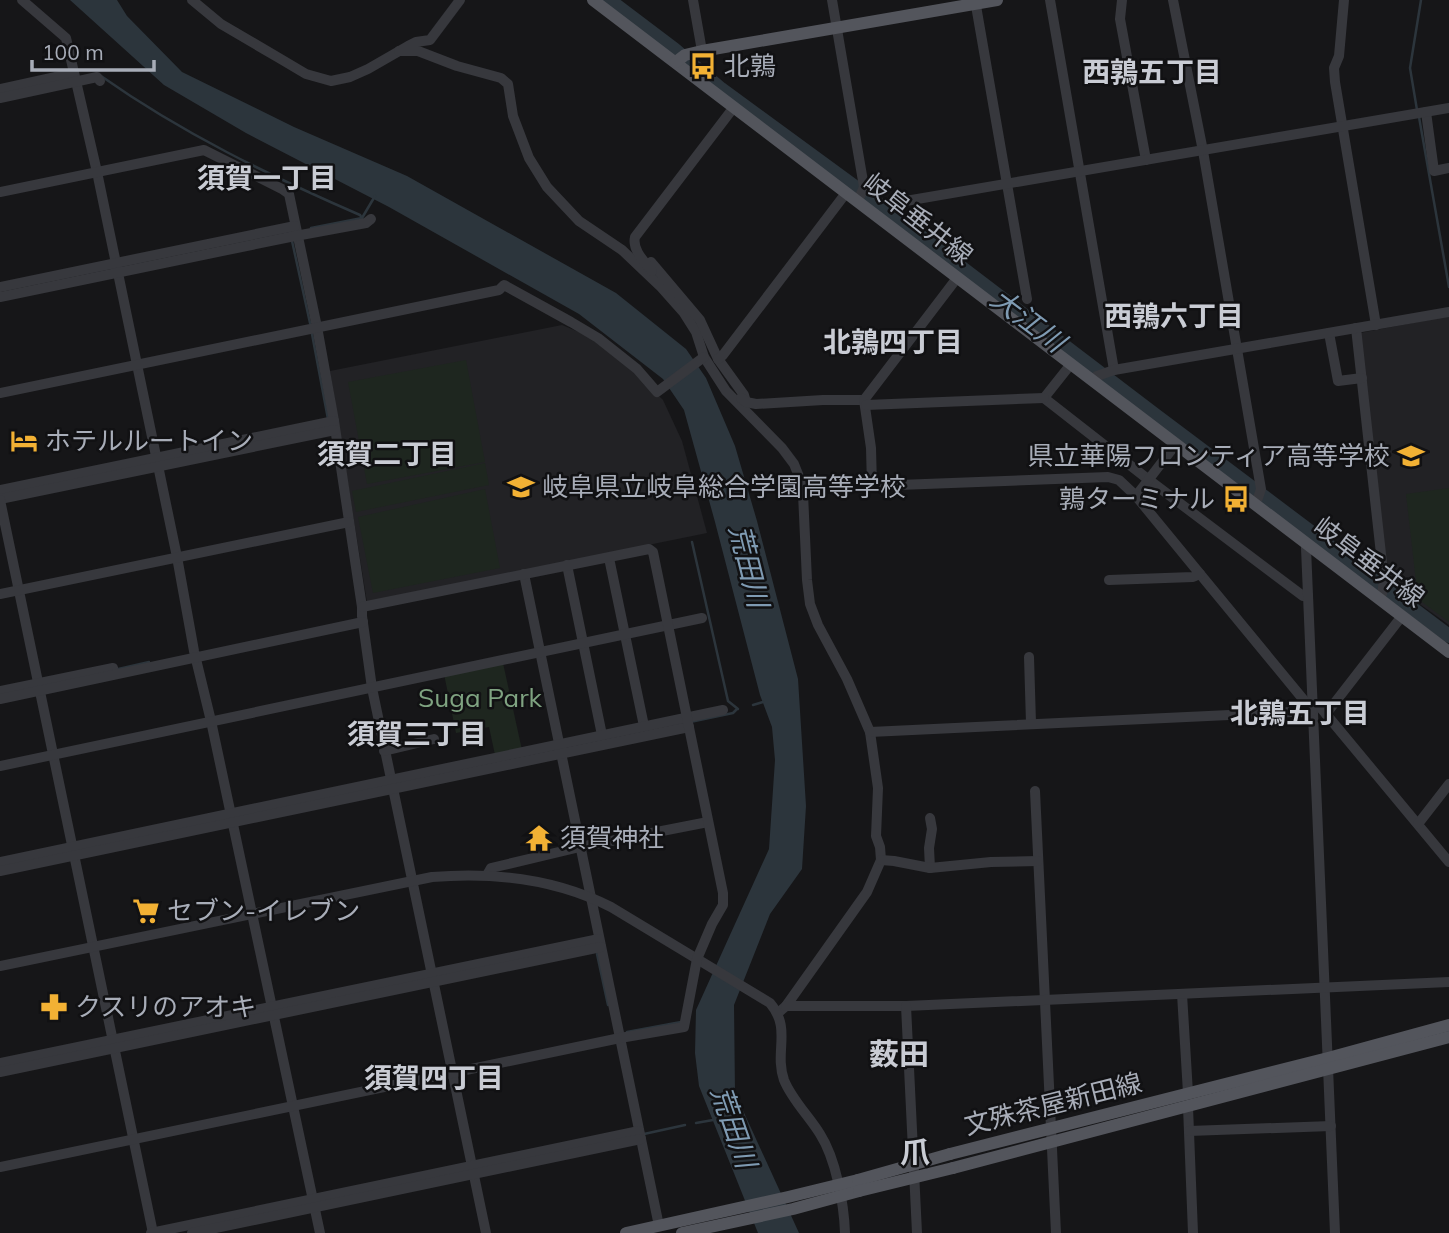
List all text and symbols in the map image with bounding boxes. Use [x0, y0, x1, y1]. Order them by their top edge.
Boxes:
scale bar [32, 28, 154, 72]
text: 100 m [42, 39, 104, 65]
place label: 北鶉 [724, 49, 776, 82]
bus stop icon: 北鶉 [688, 51, 718, 81]
district label: 西鶉五丁目 [1082, 54, 1222, 89]
district label: 須賀一丁目 [197, 160, 337, 195]
street label: 岐阜垂井線 [857, 166, 980, 272]
water label: 大江川 [984, 280, 1075, 361]
district label: 西鶉六丁目 [1104, 298, 1244, 333]
district label: 北鶉四丁目 [823, 324, 963, 359]
place label: ホテルルートイン [45, 424, 253, 457]
hotel icon: ホテルルートイン [9, 426, 39, 456]
district label: 須賀二丁目 [317, 436, 457, 471]
place label: 県立華陽フロンティア高等学校 [1028, 439, 1390, 472]
school or university icon: 県立華陽フロンティア高等学校 [1396, 441, 1426, 471]
place label: 岐阜県立岐阜総合学園高等学校 [542, 470, 906, 503]
school or university icon: 岐阜県立岐阜総合学園高等学校 [506, 472, 536, 502]
place label: 鶉ターミナル [1059, 482, 1215, 515]
bus stop icon: 鶉ターミナル [1221, 484, 1251, 514]
street label: 岐阜垂井線 [1307, 509, 1431, 614]
water label: 荒田川 [722, 521, 777, 614]
park label: Suga Park [418, 681, 543, 714]
district label: 北鶉五丁目 [1230, 695, 1370, 730]
district label: 須賀三丁目 [347, 716, 487, 751]
place label: 須賀神社 [560, 821, 664, 854]
temple icon: 須賀神社 [524, 823, 554, 853]
place label: セブン-イレブン [167, 894, 360, 927]
supermarket icon: セブン-イレブン [131, 896, 161, 926]
place label: クスリのアオキ [75, 990, 256, 1023]
pharmacy icon: クスリのアオキ [39, 992, 69, 1022]
district label: 薮田 [869, 1035, 929, 1073]
district label: 須賀四丁目 [364, 1060, 504, 1095]
street label: 文殊茶屋新田線 [961, 1065, 1145, 1142]
water label: 荒田川 [704, 1081, 766, 1175]
district label: 爪 [900, 1133, 930, 1171]

